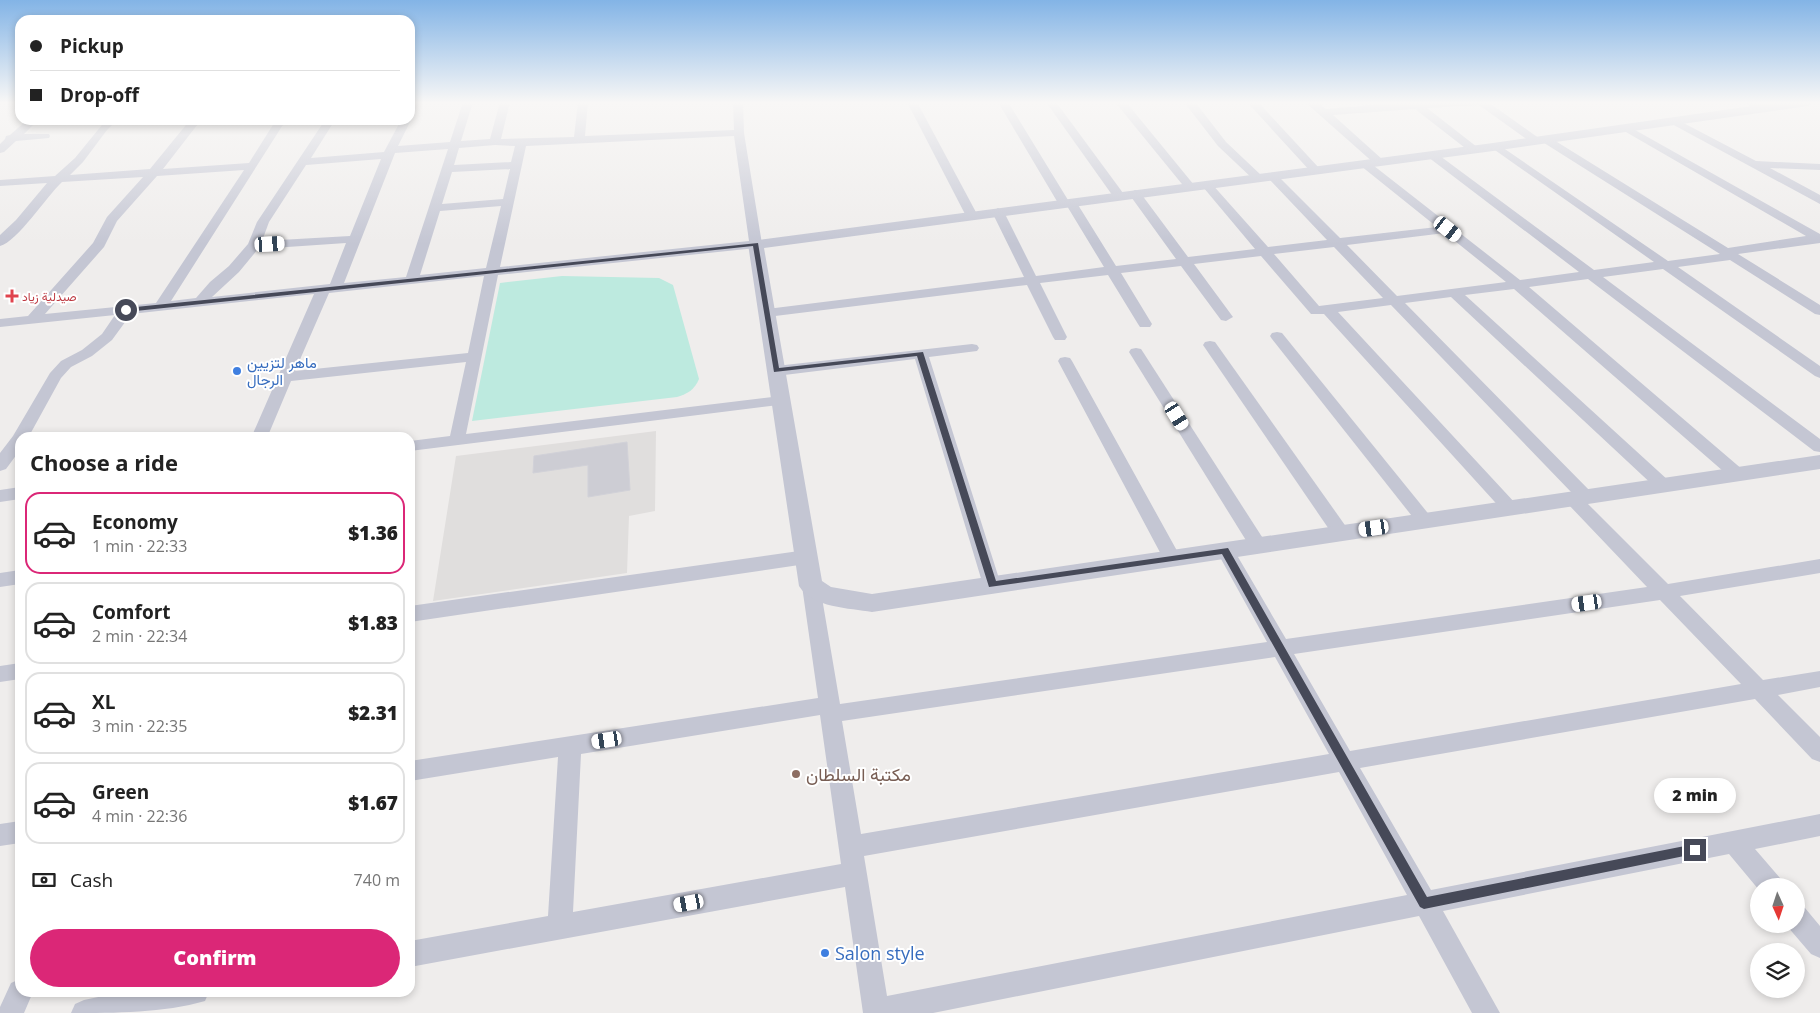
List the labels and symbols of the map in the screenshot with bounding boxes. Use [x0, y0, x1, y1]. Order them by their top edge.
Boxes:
car [1431, 214, 1464, 244]
car [254, 236, 285, 252]
place label: صيدلية زياد [22, 288, 77, 305]
marker: صيدلية زياد [6, 290, 18, 302]
route start [115, 299, 137, 321]
place label: ماهر لتزيين الرجال [247, 352, 317, 389]
marker: ماهر لتزيين الرجال [231, 365, 243, 377]
car [1162, 399, 1191, 433]
car [1358, 518, 1389, 538]
car [1571, 593, 1602, 613]
car [591, 730, 622, 750]
place label: مكتبة السلطان [806, 762, 911, 786]
marker: مكتبة السلطان [790, 768, 802, 780]
callout: 2 min [1654, 778, 1736, 812]
route end [1684, 839, 1706, 861]
north arrow [1750, 878, 1805, 932]
car [672, 893, 705, 913]
place label: Salon style [835, 941, 925, 965]
marker: Salon style [819, 947, 831, 959]

